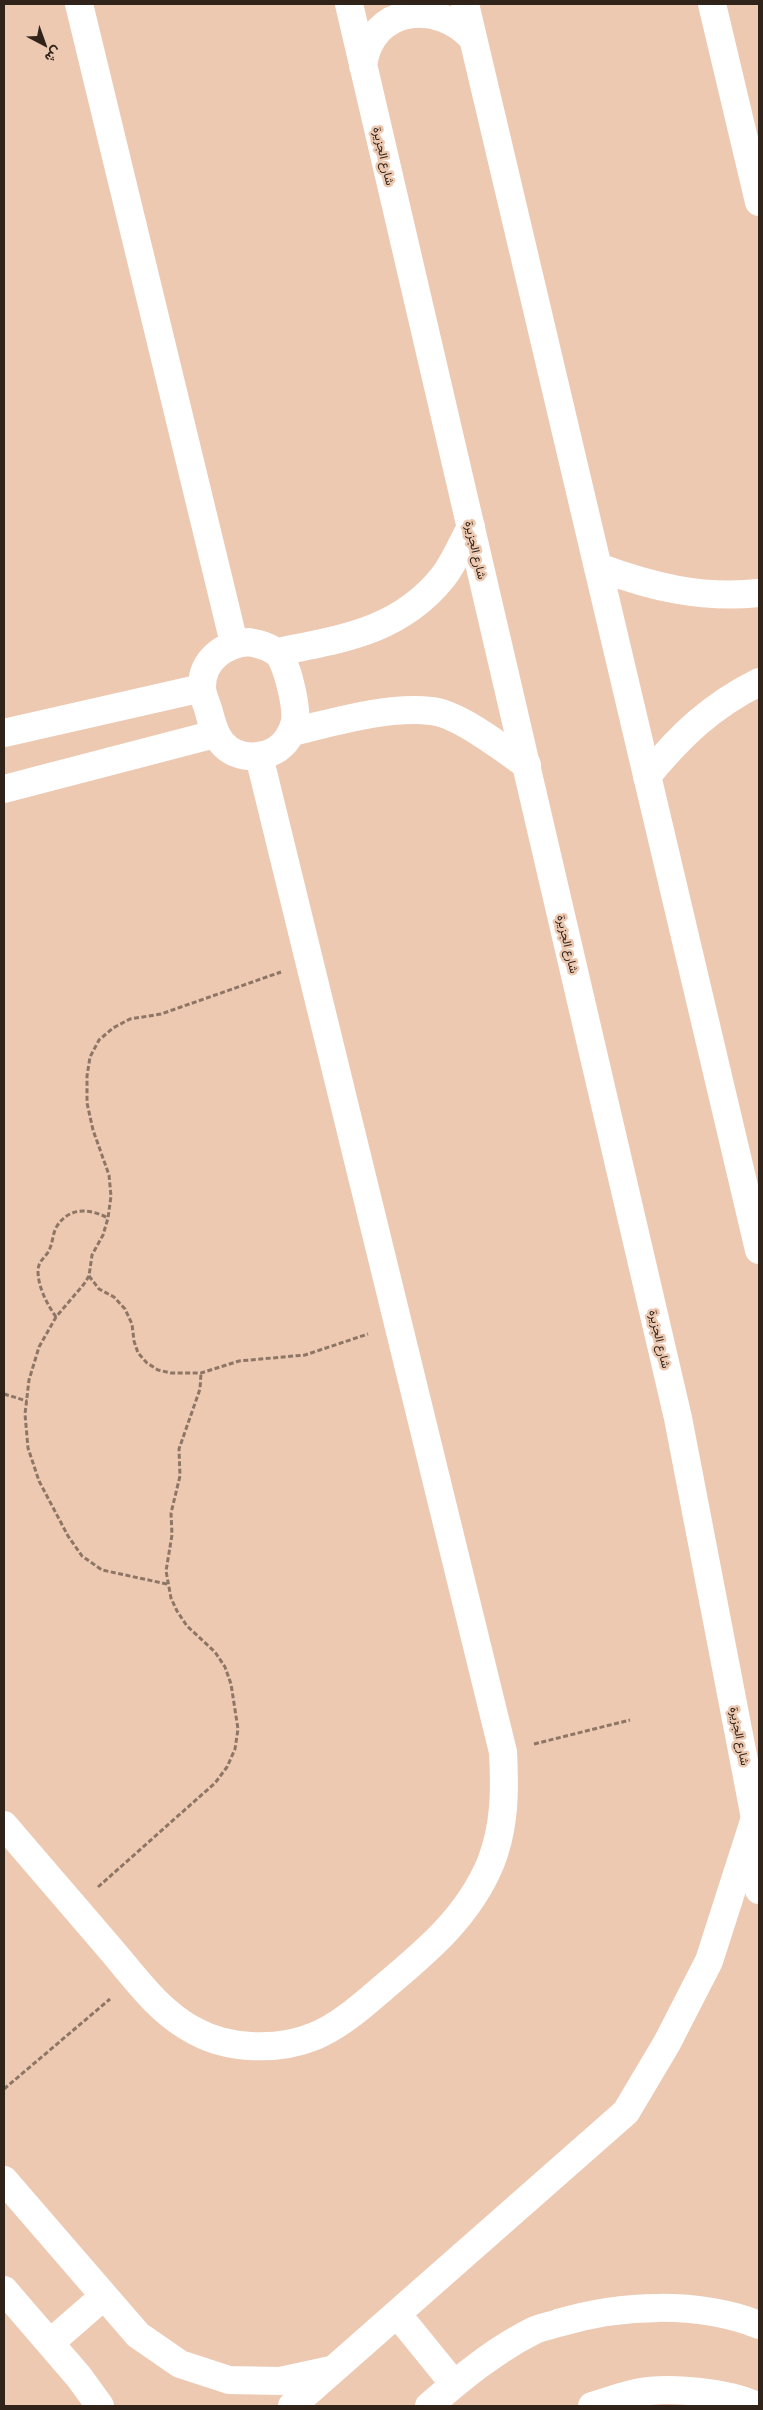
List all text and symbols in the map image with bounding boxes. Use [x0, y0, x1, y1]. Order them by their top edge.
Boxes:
north arrow [20, 20, 70, 70]
text: ش [41, 42, 66, 67]
street label: شارع الجزيرة [368, 125, 398, 187]
street label: شارع الجزيرة [460, 519, 490, 581]
street label: شارع الجزيرة [552, 913, 582, 975]
street label: شارع الجزيرة [644, 1308, 674, 1370]
street label: شارع الجزيرة [725, 1705, 753, 1767]

